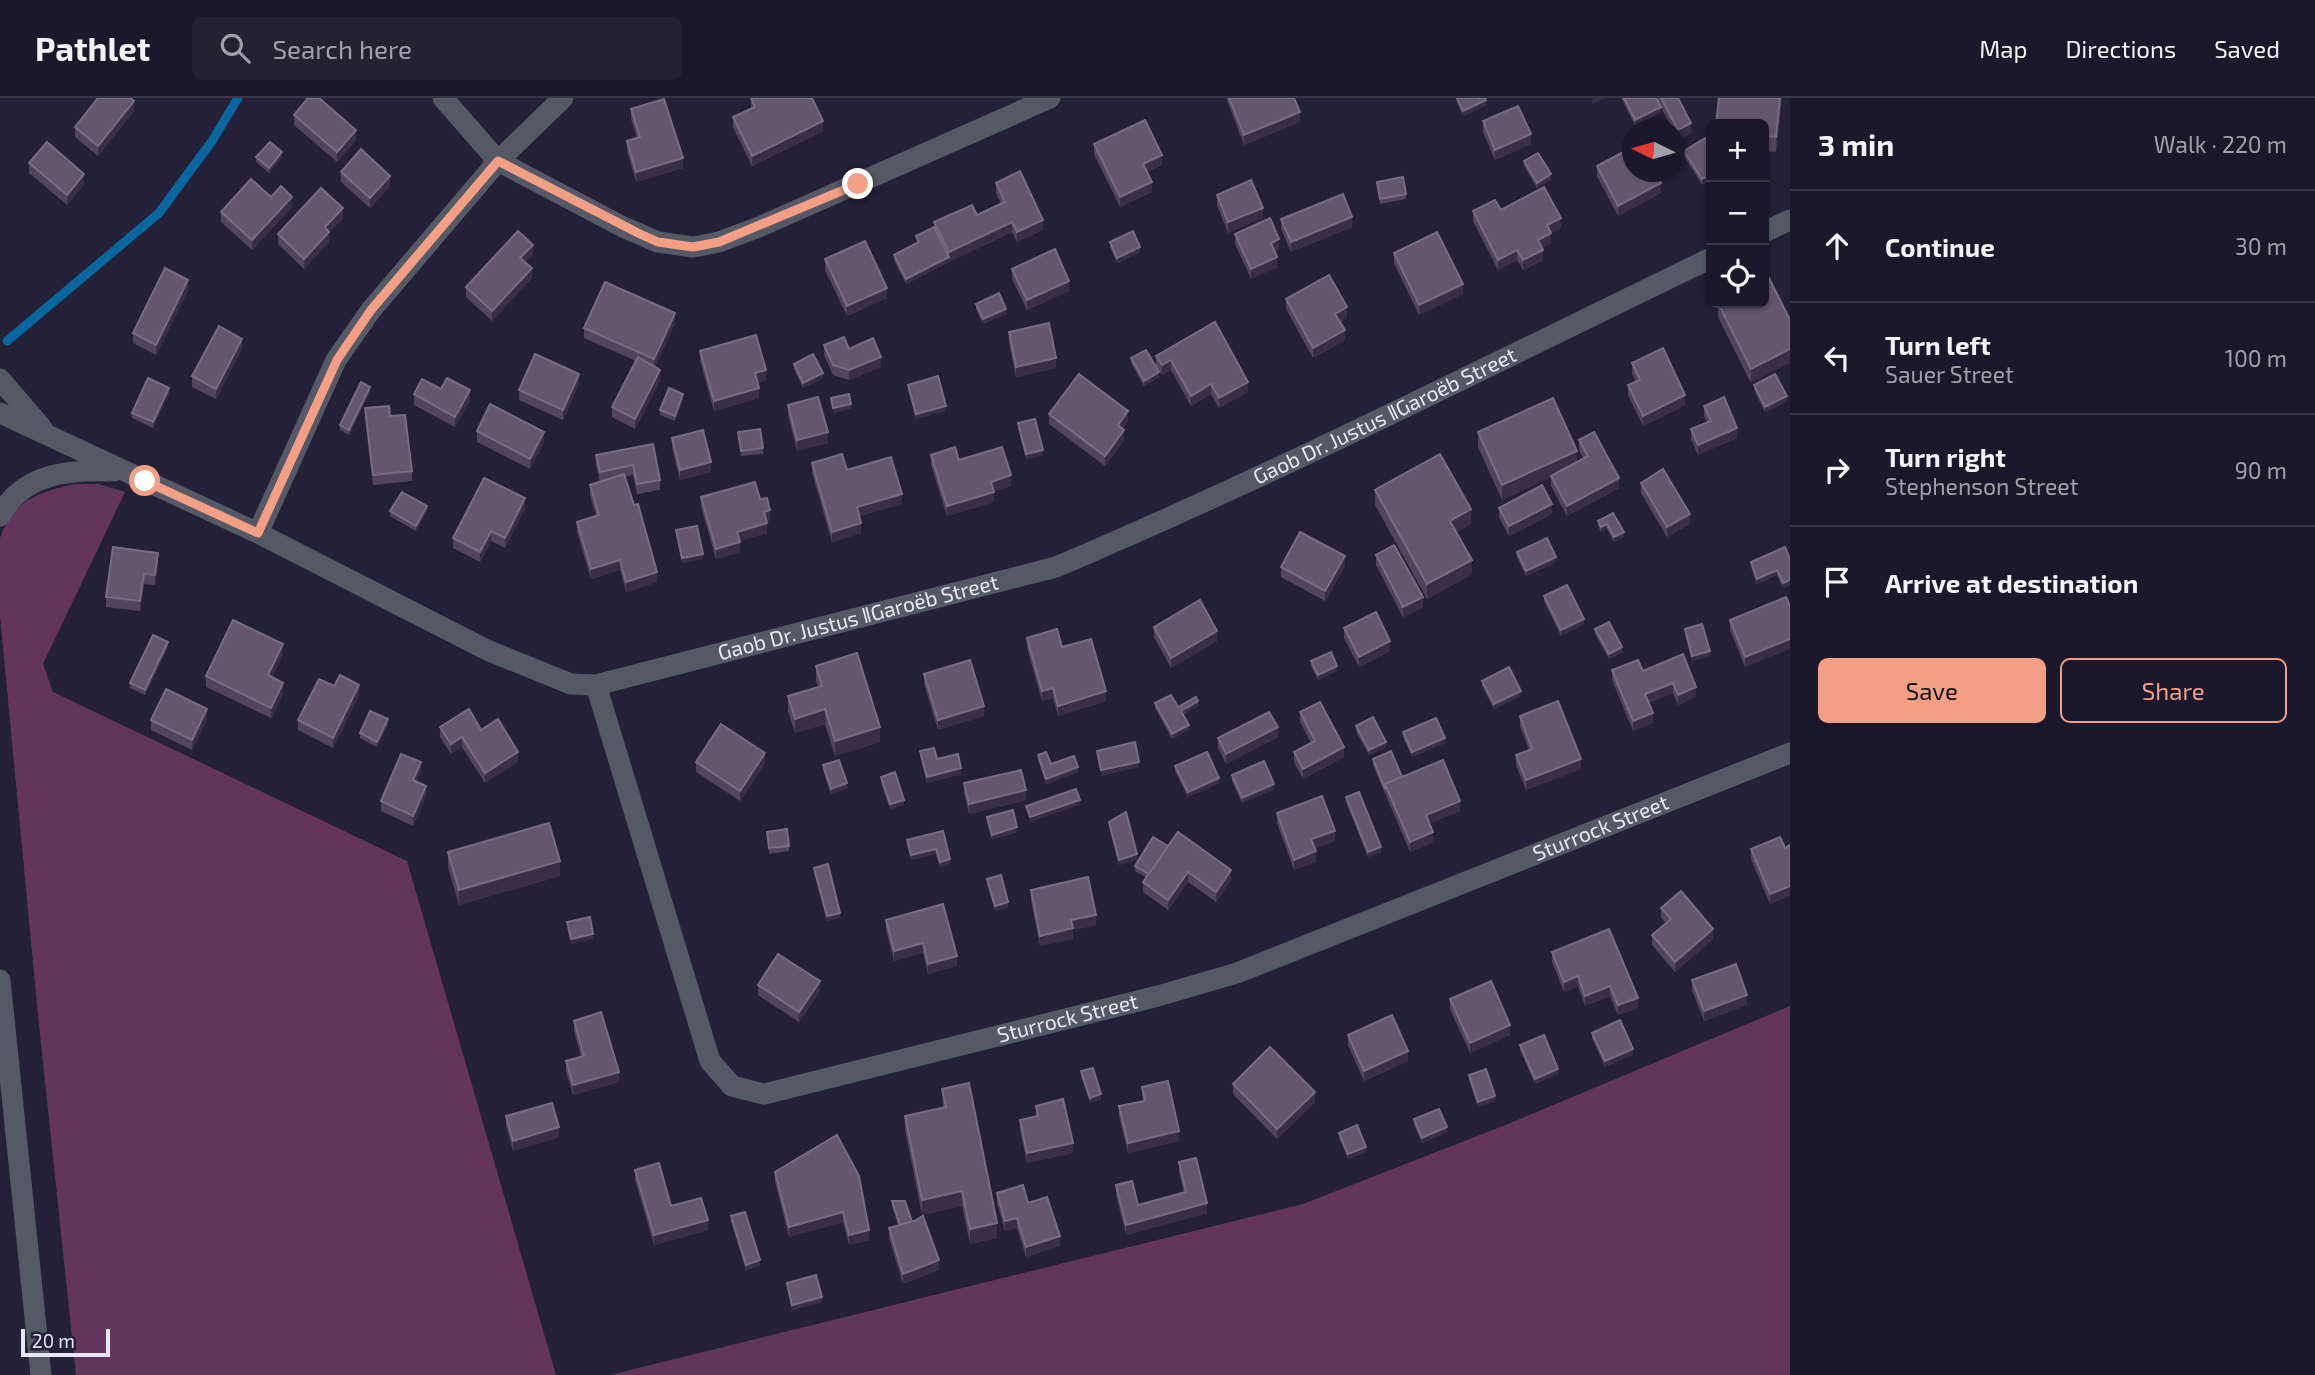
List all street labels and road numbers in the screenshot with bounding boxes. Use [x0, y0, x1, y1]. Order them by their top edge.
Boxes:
street label: Gaob Dr. Justus ǁGaroëb Street [1249, 341, 1520, 489]
street label: Gaob Dr. Justus ǁGaroëb Street [715, 568, 1001, 664]
street label: Sturrock Street [1529, 789, 1672, 865]
street label: Sturrock Street [994, 988, 1140, 1047]

